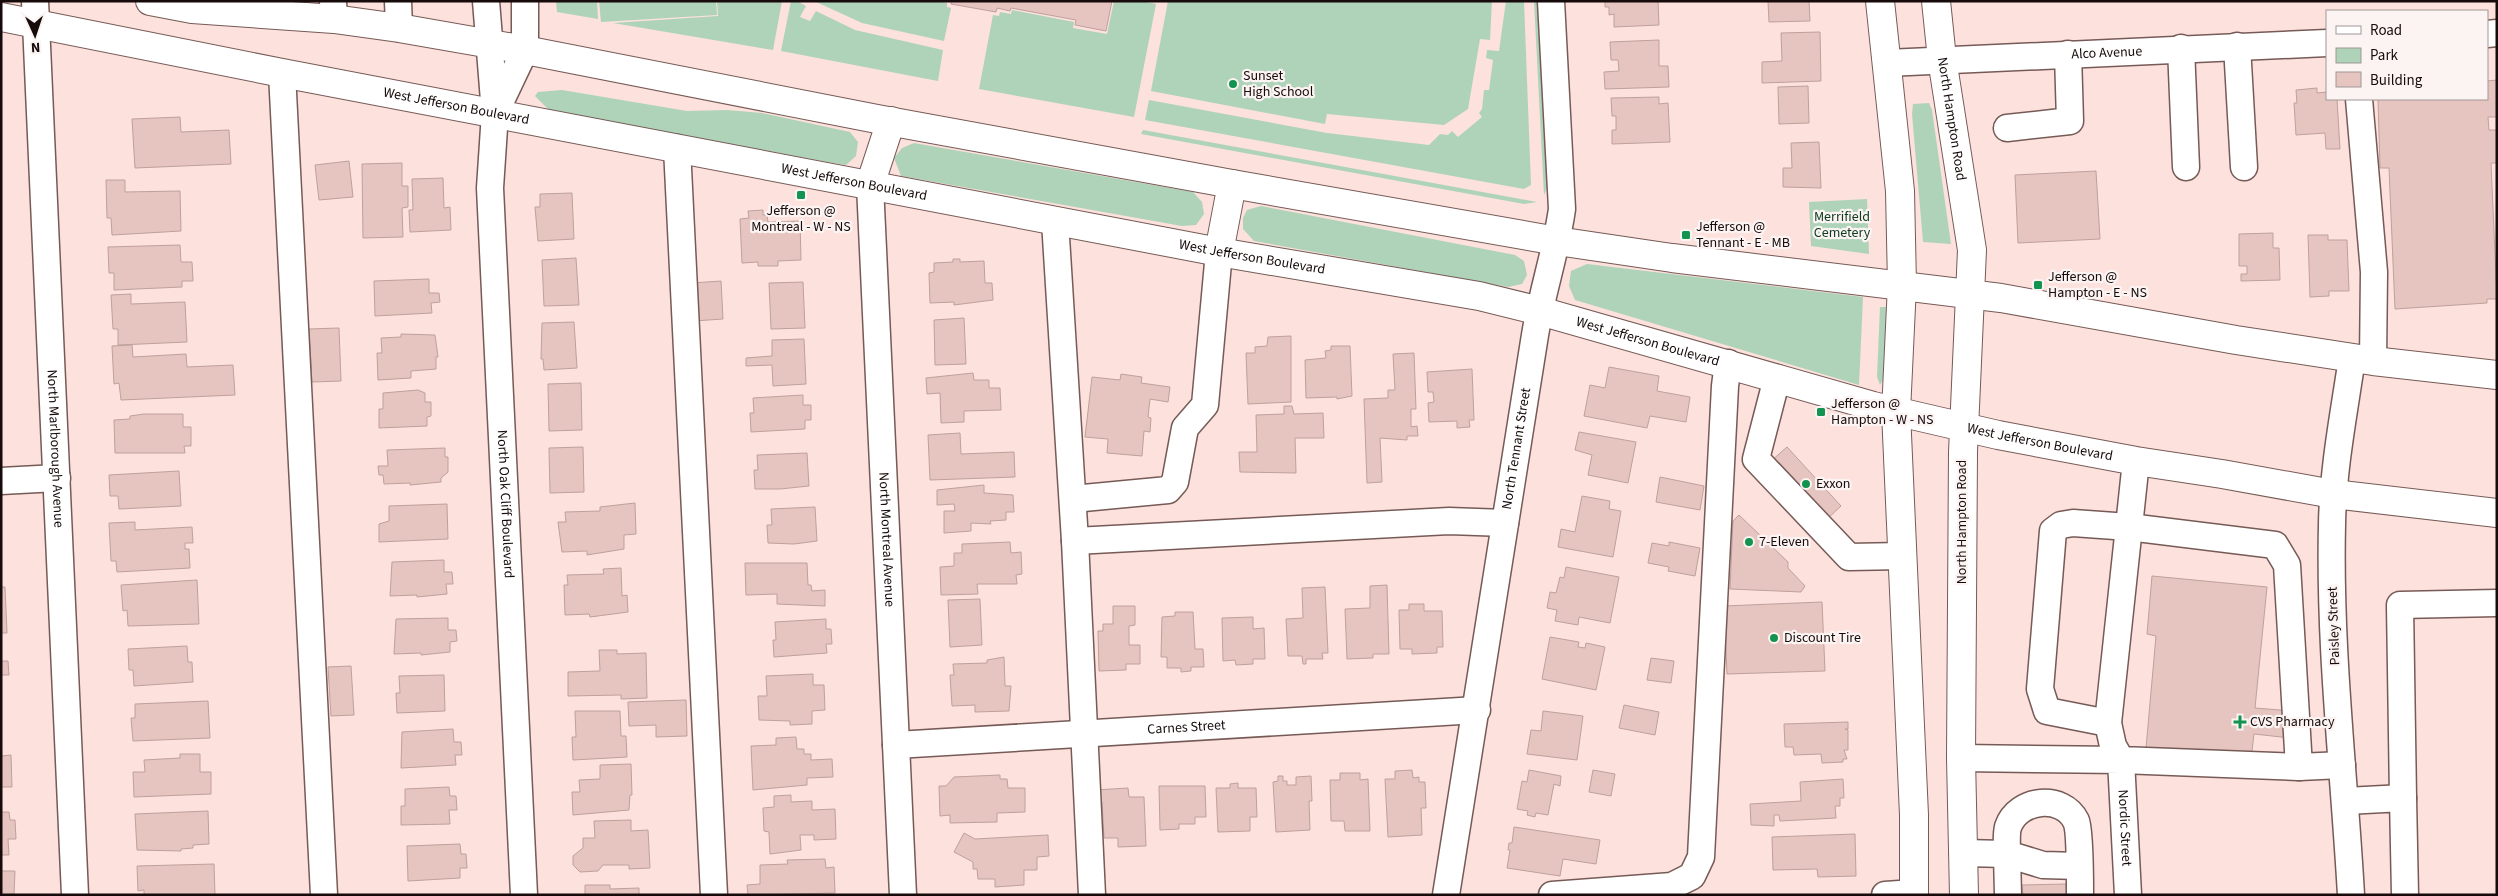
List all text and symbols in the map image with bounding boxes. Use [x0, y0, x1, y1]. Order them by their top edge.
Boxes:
north arrow [10, 10, 60, 60]
legend [2326, 10, 2488, 100]
text: Road [2370, 20, 2402, 41]
text: N [30, 37, 41, 57]
street label: Alco Avenue [2071, 41, 2143, 65]
text: Park [2370, 45, 2399, 66]
street label: North Hampton Road [1932, 56, 1971, 182]
place label: Sunset High School [1243, 66, 1314, 102]
text: Building [2370, 70, 2423, 91]
marker: Sunset High School [1227, 78, 1239, 90]
street label: West Jefferson Boulevard [382, 83, 531, 130]
street label: West Jefferson Boulevard [779, 159, 929, 206]
marker: Jefferson @ Montreal - W - NS [795, 189, 807, 201]
place label: Jefferson @ Montreal - W - NS [751, 201, 851, 237]
park label: Merrifield Cemetery [1814, 207, 1871, 243]
place label: Jefferson @ Tennant - E - MB [1696, 217, 1790, 253]
marker: Jefferson @ Tennant - E - MB [1680, 229, 1692, 241]
street label: West Jefferson Boulevard [1177, 235, 1327, 280]
place label: Jefferson @ Hampton - E - NS [2048, 267, 2147, 303]
marker: Jefferson @ Hampton - E - NS [2032, 279, 2044, 291]
street label: West Jefferson Boulevard [1574, 312, 1722, 372]
street label: North Marlborough Avenue [41, 369, 69, 528]
street label: North Tennant Street [1497, 386, 1536, 511]
place label: Jefferson @ Hampton - W - NS [1831, 394, 1934, 430]
marker: Jefferson @ Hampton - W - NS [1815, 406, 1827, 418]
street label: West Jefferson Boulevard [1965, 418, 2114, 466]
street label: North Oak Cliff Boulevard [492, 429, 519, 579]
street label: North Hampton Road [1952, 460, 1972, 584]
street label: North Montreal Avenue [873, 472, 900, 608]
place label: Exxon [1816, 474, 1850, 494]
marker: Exxon [1800, 478, 1812, 490]
place label: 7-Eleven [1759, 532, 1809, 552]
marker: 7-Eleven [1743, 536, 1755, 548]
street label: Paisley Street [2323, 586, 2345, 666]
place label: Discount Tire [1784, 628, 1861, 648]
marker: Discount Tire [1768, 632, 1780, 644]
place label: CVS Pharmacy [2250, 712, 2335, 732]
street label: Carnes Street [1147, 715, 1226, 740]
marker: CVS Pharmacy [2234, 716, 2246, 728]
street label: Nordic Street [2113, 789, 2137, 867]

